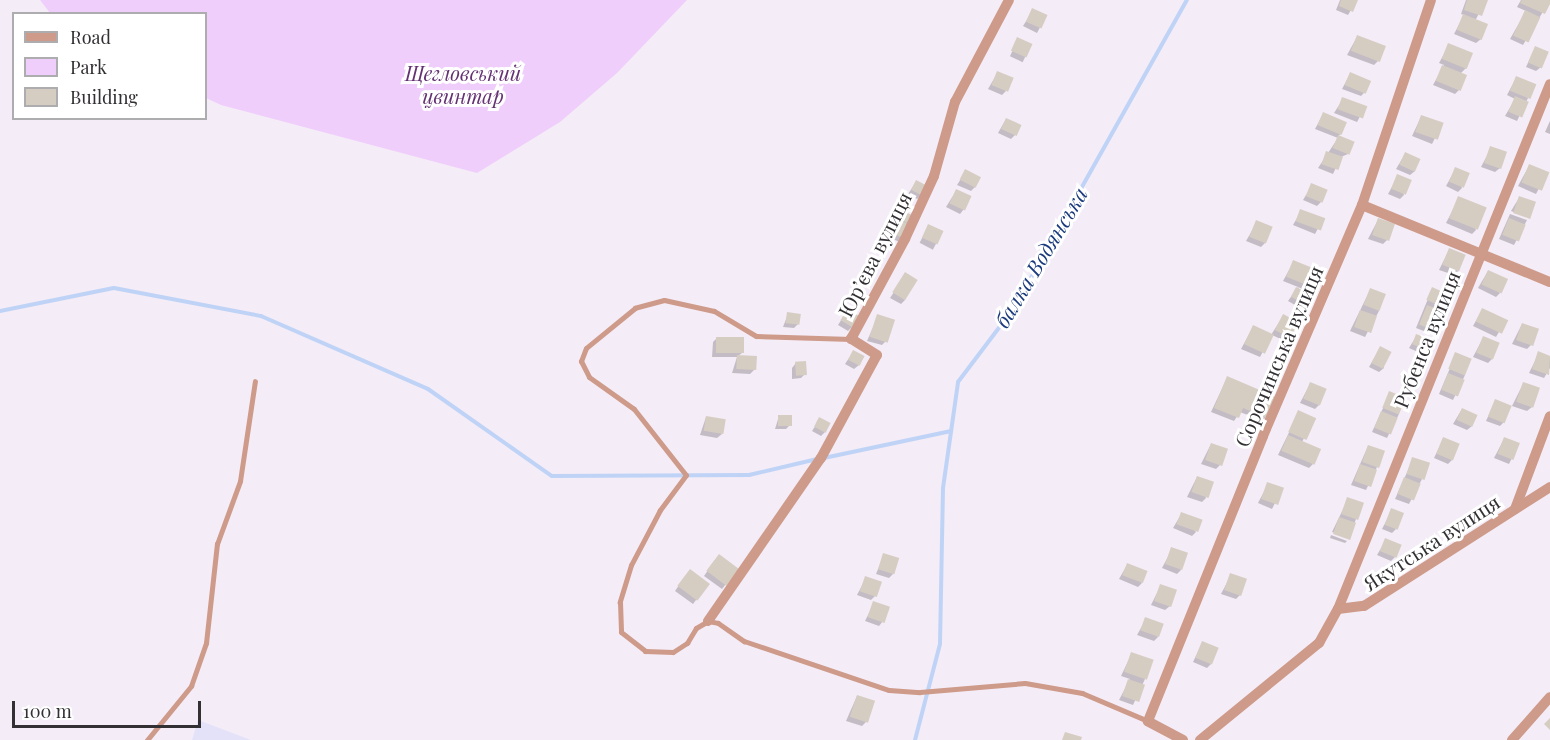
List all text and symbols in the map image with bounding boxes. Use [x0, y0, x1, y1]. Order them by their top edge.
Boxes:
legend [12, 12, 207, 120]
text: Road [70, 25, 111, 49]
text: Park [70, 55, 107, 79]
park label: Щегловський цвинтар [405, 60, 521, 107]
text: Building [70, 85, 138, 109]
water label: балка Водянська [988, 182, 1092, 332]
street label: Юр’єва вулиця [832, 187, 916, 321]
street label: Сорочинська вулиця [1229, 262, 1327, 450]
street label: Рубенса вулиця [1388, 267, 1464, 411]
street label: Якутська вулиця [1358, 489, 1504, 595]
scale bar [15, 689, 204, 727]
text: 100 m [23, 699, 72, 723]

